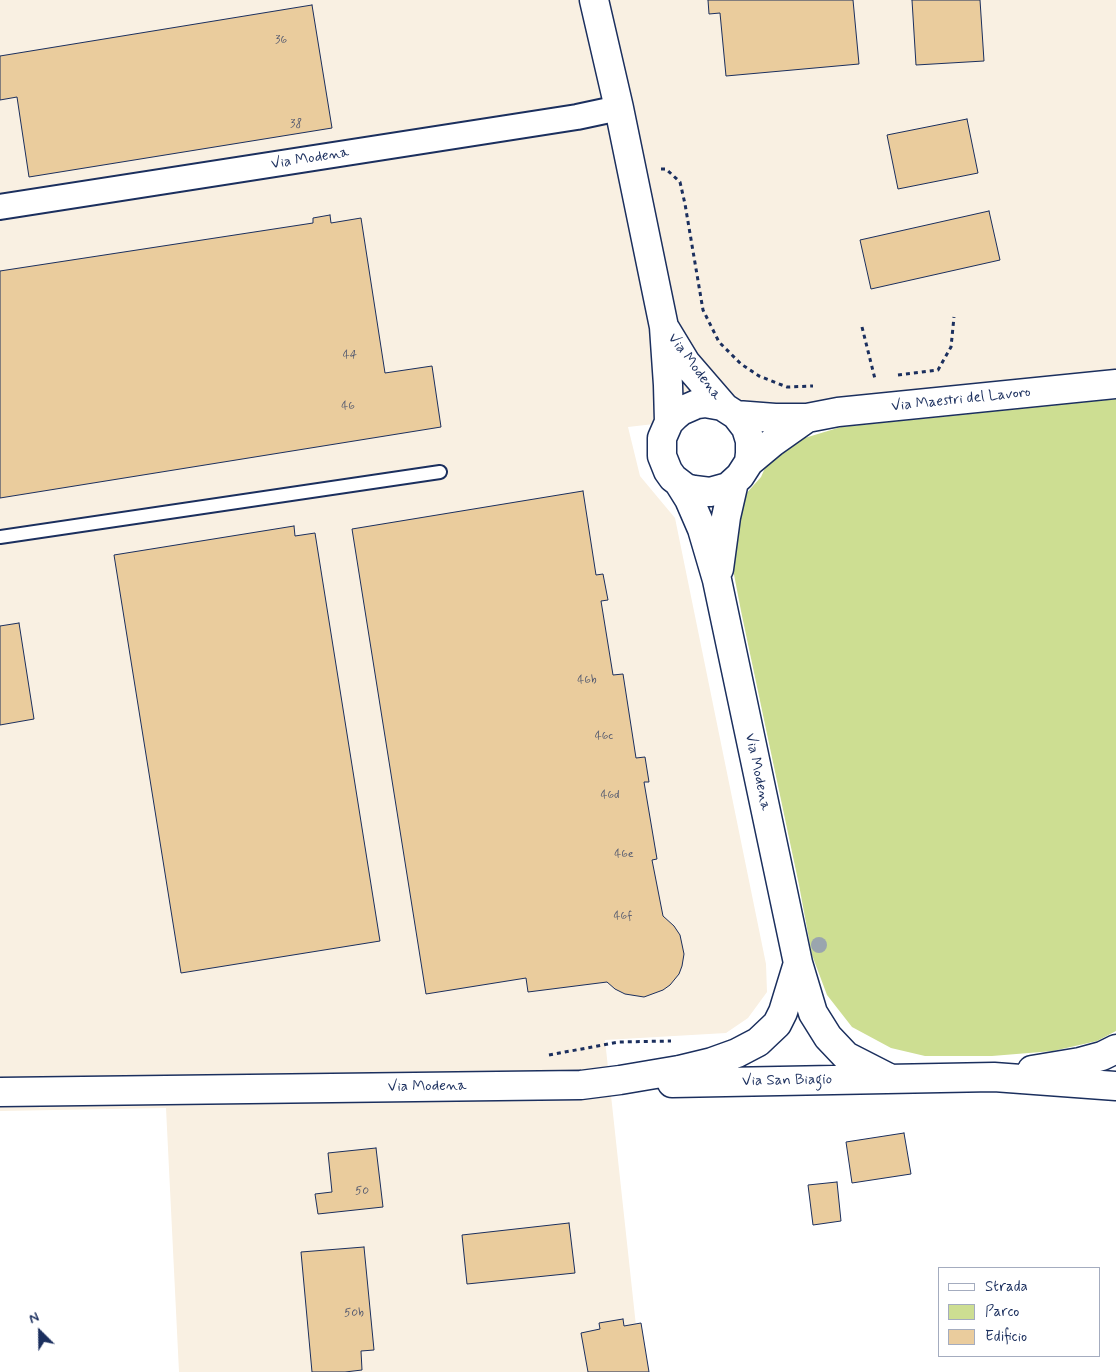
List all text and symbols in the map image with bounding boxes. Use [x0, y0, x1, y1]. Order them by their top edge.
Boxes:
house number: 36 [275, 33, 287, 47]
house number: 38 [290, 117, 302, 131]
street label: Via Modena [270, 144, 350, 174]
street label: Via Modena [663, 330, 725, 404]
house number: 44 [343, 348, 357, 362]
street label: Via Maestri del Lavoro [890, 384, 1032, 416]
house number: 46 [341, 399, 355, 413]
house number: 46b [577, 673, 597, 687]
house number: 46c [595, 729, 613, 743]
street label: Via Modena [740, 732, 774, 812]
house number: 46d [600, 788, 620, 802]
house number: 46e [614, 847, 634, 861]
house number: 46f [614, 909, 632, 923]
street label: Via San Biagio [742, 1071, 832, 1091]
street label: Via Modena [388, 1077, 466, 1097]
house number: 50 [355, 1184, 369, 1198]
legend [938, 1267, 1101, 1357]
text: Strada [985, 1277, 1028, 1297]
text: Parco [985, 1302, 1019, 1322]
house number: 50b [344, 1306, 364, 1320]
north arrow [15, 1307, 65, 1357]
text: N [26, 1308, 42, 1328]
text: Edificio [985, 1327, 1027, 1347]

